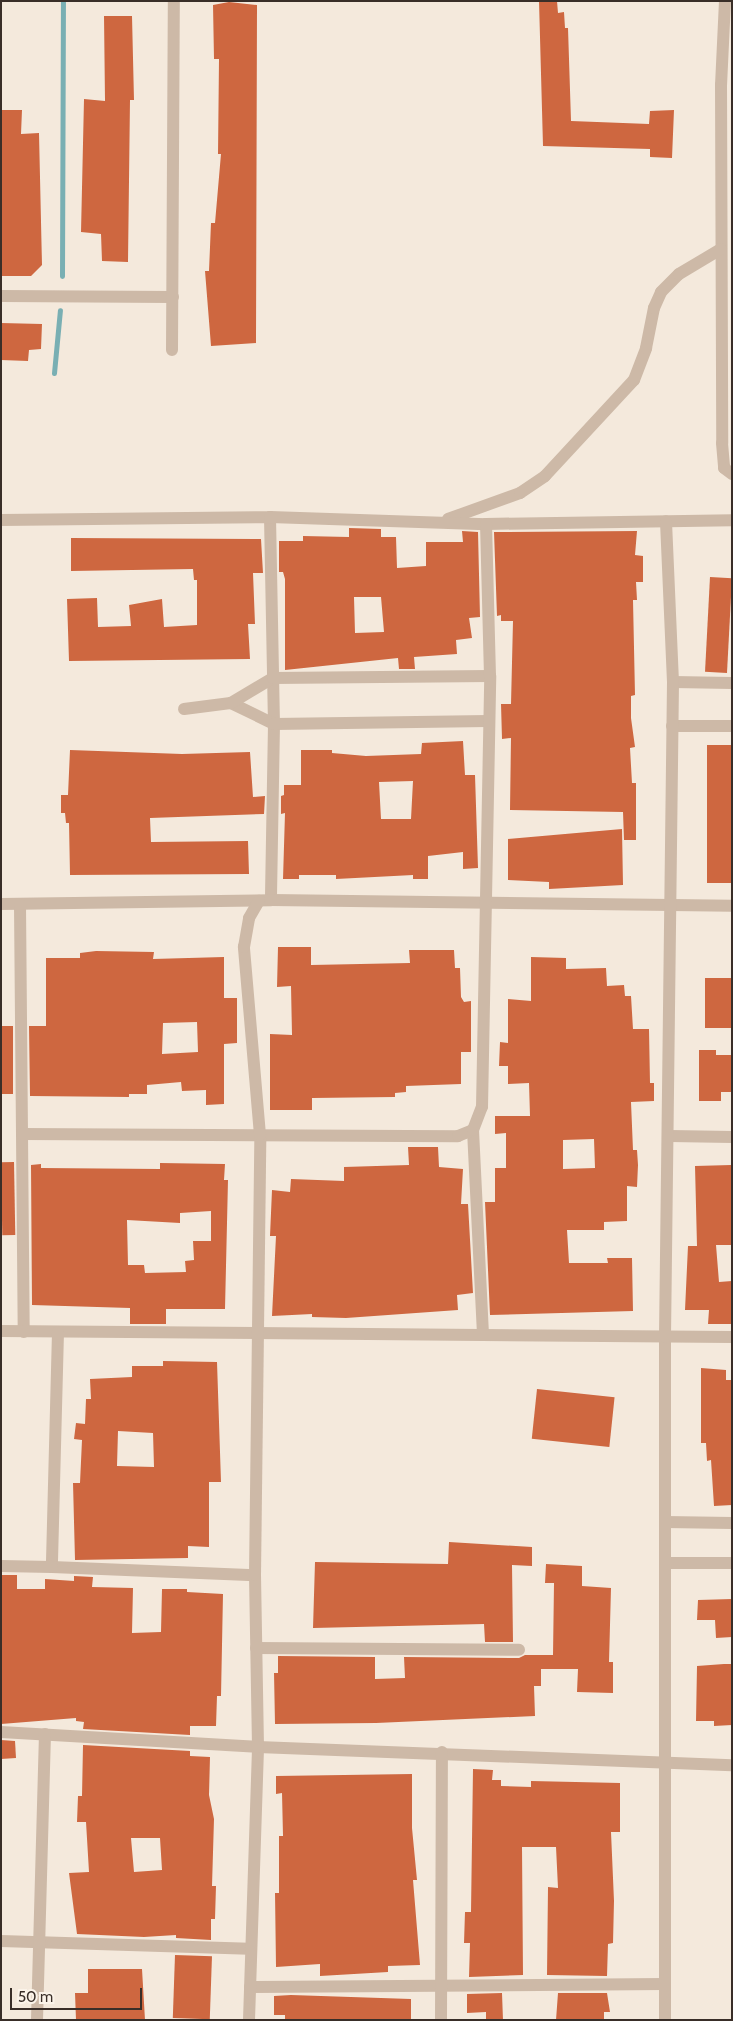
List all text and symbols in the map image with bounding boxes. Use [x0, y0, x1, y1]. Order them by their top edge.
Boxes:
scale bar [12, 1978, 145, 2010]
text: 50 m [18, 1988, 53, 2006]

